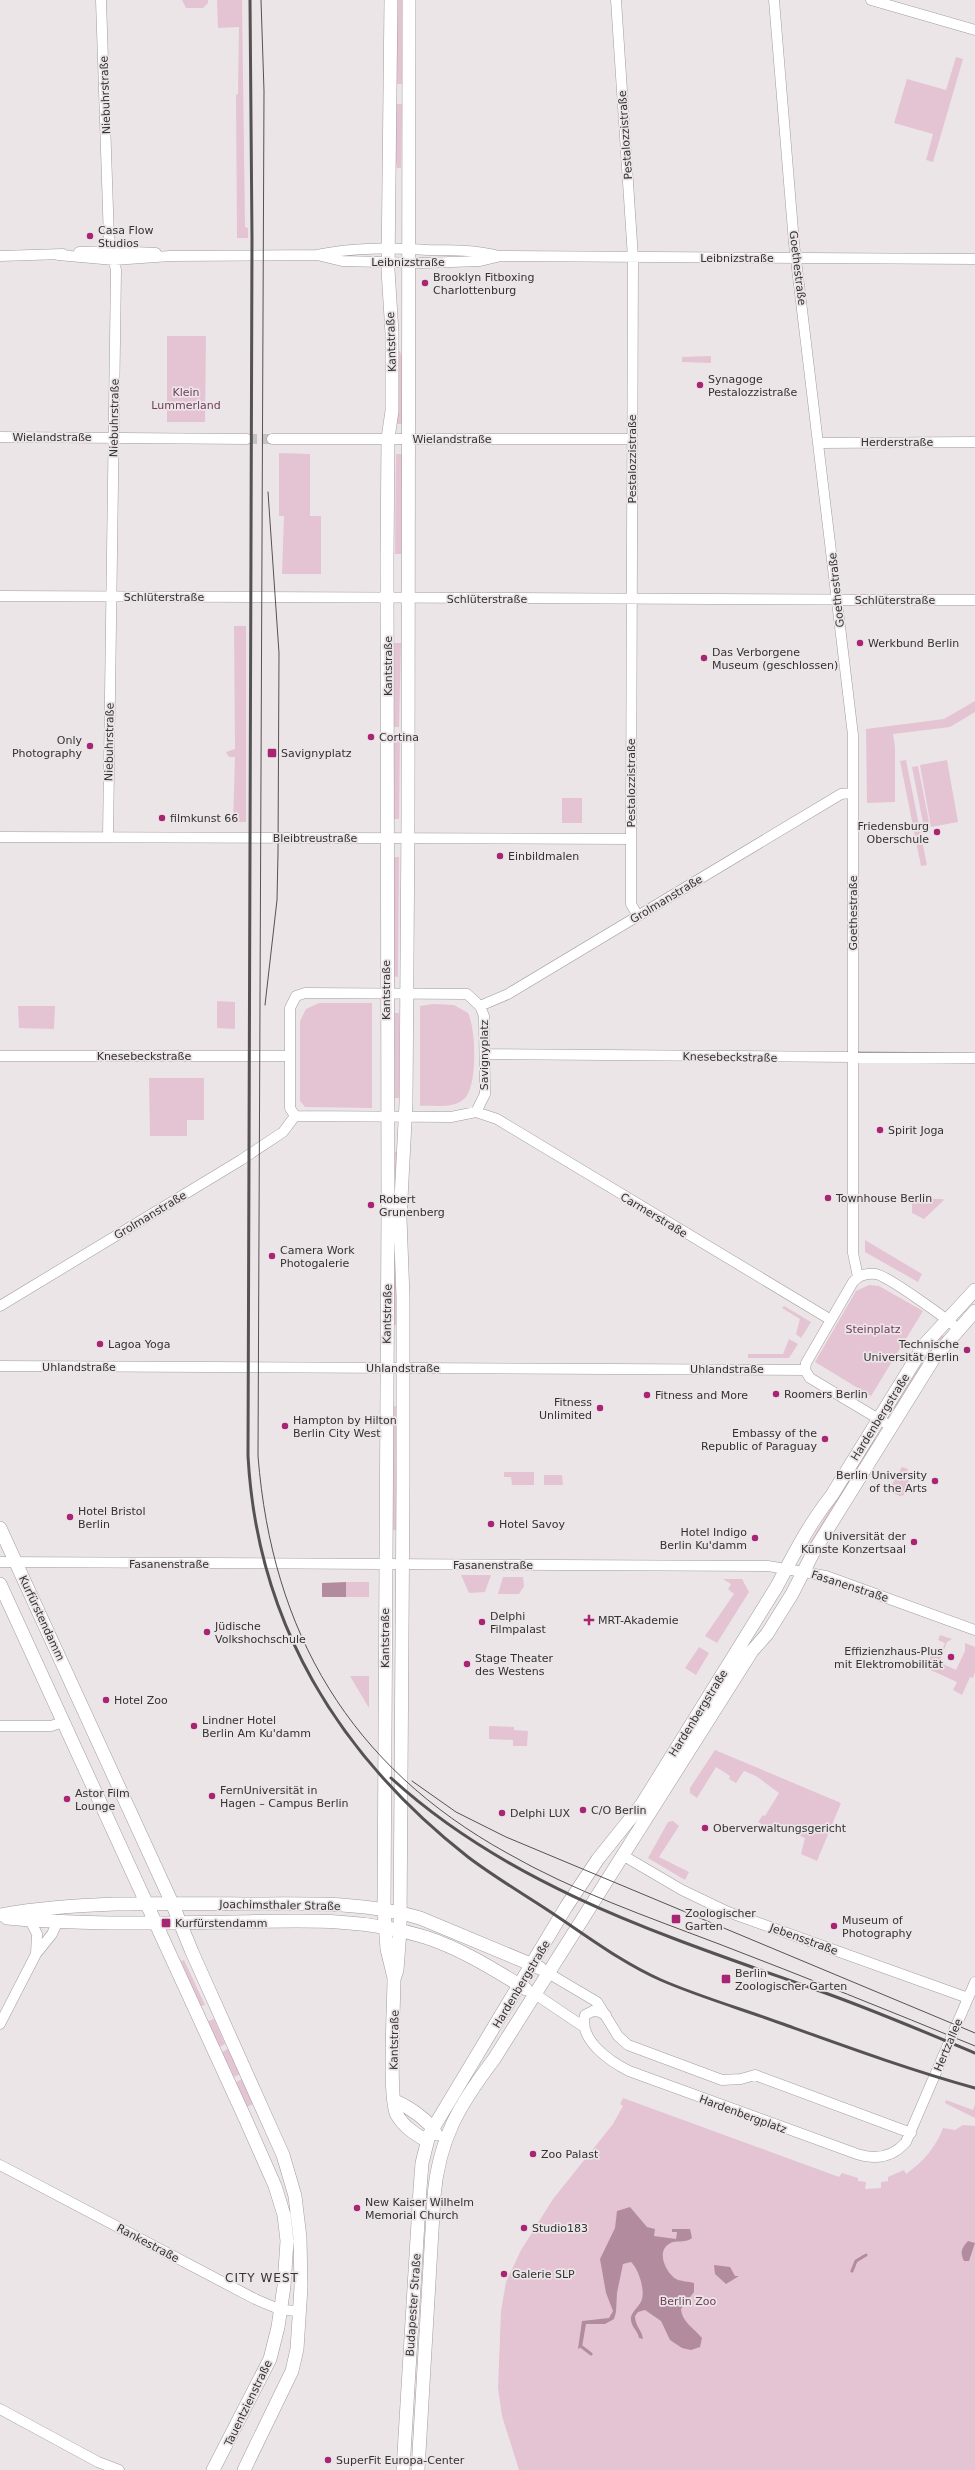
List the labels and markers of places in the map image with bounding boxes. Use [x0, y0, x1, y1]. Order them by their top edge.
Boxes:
place label: Casa Flow Studios [98, 224, 154, 250]
marker: Casa Flow Studios [85, 231, 95, 241]
place label: Brooklyn Fitboxing Charlottenburg [433, 271, 534, 297]
marker: Brooklyn Fitboxing Charlottenburg [420, 278, 430, 288]
place label: Synagoge Pestalozzistraße [708, 373, 797, 399]
marker: Synagoge Pestalozzistraße [695, 380, 705, 390]
place label: Werkbund Berlin [868, 637, 959, 650]
marker: Werkbund Berlin [855, 638, 865, 648]
place label: Das Verborgene Museum (geschlossen) [712, 646, 838, 672]
marker: Das Verborgene Museum (geschlossen) [699, 653, 709, 663]
place label: Cortina [379, 731, 419, 744]
marker: Cortina [366, 732, 376, 742]
place label: Only Photography [12, 734, 82, 760]
marker: Only Photography [85, 741, 95, 751]
marker: Savignyplatz [266, 747, 278, 759]
place label: Savignyplatz [281, 747, 352, 760]
place label: filmkunst 66 [170, 812, 238, 825]
marker: filmkunst 66 [157, 813, 167, 823]
place label: Friedensburg Oberschule [857, 820, 929, 846]
marker: Friedensburg Oberschule [932, 827, 942, 837]
place label: Einbildmalen [508, 850, 579, 863]
marker: Einbildmalen [495, 851, 505, 861]
place label: Spirit Joga [888, 1124, 944, 1137]
marker: Spirit Joga [875, 1125, 885, 1135]
place label: Townhouse Berlin [835, 1192, 932, 1205]
place label: Robert Grunenberg [379, 1193, 445, 1219]
marker: Townhouse Berlin [823, 1193, 833, 1203]
marker: Robert Grunenberg [366, 1200, 376, 1210]
place label: Camera Work Photogalerie [280, 1244, 355, 1270]
marker: Camera Work Photogalerie [267, 1251, 277, 1261]
place label: Lagoa Yoga [108, 1338, 171, 1351]
place label: Technische Universität Berlin [864, 1338, 959, 1364]
marker: Lagoa Yoga [95, 1339, 105, 1349]
marker: Technische Universität Berlin [962, 1345, 972, 1355]
place label: Roomers Berlin [784, 1388, 868, 1401]
place label: Fitness and More [655, 1389, 748, 1402]
marker: Roomers Berlin [771, 1389, 781, 1399]
marker: Fitness and More [642, 1390, 652, 1400]
place label: Fitness Unlimited [539, 1396, 592, 1422]
marker: Fitness Unlimited [595, 1403, 605, 1413]
place label: Hampton by Hilton Berlin City West [293, 1414, 397, 1440]
marker: Hampton by Hilton Berlin City West [280, 1421, 290, 1431]
place label: Embassy of the Republic of Paraguay [701, 1427, 817, 1453]
marker: Embassy of the Republic of Paraguay [820, 1434, 830, 1444]
place label: Berlin University of the Arts [836, 1469, 927, 1495]
marker: Berlin University of the Arts [930, 1476, 940, 1486]
place label: Hotel Bristol Berlin [78, 1505, 146, 1531]
marker: Hotel Bristol Berlin [65, 1512, 75, 1522]
place label: Hotel Savoy [499, 1518, 566, 1531]
marker: Hotel Savoy [486, 1519, 496, 1529]
place label: Hotel Indigo Berlin Ku'damm [660, 1526, 747, 1552]
place label: Universität der Künste Konzertsaal [801, 1530, 906, 1556]
marker: Hotel Indigo Berlin Ku'damm [750, 1533, 760, 1543]
marker: Universität der Künste Konzertsaal [909, 1537, 919, 1547]
place label: Delphi Filmpalast [490, 1610, 547, 1636]
marker: MRT-Akademie [583, 1614, 595, 1626]
place label: MRT-Akademie [598, 1614, 679, 1627]
marker: Delphi Filmpalast [477, 1617, 487, 1627]
place label: Jüdische Volkshochschule [214, 1620, 306, 1646]
marker: Jüdische Volkshochschule [202, 1627, 212, 1637]
place label: Effizienzhaus-Plus mit Elektromobilität [834, 1645, 944, 1671]
place label: Stage Theater des Westens [475, 1652, 554, 1678]
marker: Effizienzhaus-Plus mit Elektromobilität [946, 1652, 956, 1662]
marker: Stage Theater des Westens [462, 1659, 472, 1669]
place label: Hotel Zoo [114, 1694, 168, 1707]
marker: Hotel Zoo [101, 1695, 111, 1705]
place label: Lindner Hotel Berlin Am Ku'damm [202, 1714, 311, 1740]
marker: Lindner Hotel Berlin Am Ku'damm [189, 1721, 199, 1731]
place label: FernUniversität in Hagen – Campus Berlin [220, 1784, 348, 1810]
place label: Astor Film Lounge [75, 1787, 130, 1813]
marker: FernUniversität in Hagen – Campus Berlin [207, 1791, 217, 1801]
marker: Astor Film Lounge [62, 1794, 72, 1804]
place label: C/O Berlin [591, 1804, 646, 1817]
marker: C/O Berlin [578, 1805, 588, 1815]
place label: Delphi LUX [510, 1807, 570, 1820]
marker: Delphi LUX [497, 1808, 507, 1818]
place label: Oberverwaltungsgericht [713, 1822, 847, 1835]
marker: Oberverwaltungsgericht [700, 1823, 710, 1833]
place label: Zoologischer Garten [685, 1907, 756, 1933]
marker: Zoologischer Garten [670, 1913, 682, 1925]
place label: Museum of Photography [842, 1914, 913, 1940]
marker: Kurfürstendamm [160, 1917, 172, 1929]
place label: Kurfürstendamm [175, 1917, 267, 1930]
marker: Museum of Photography [829, 1921, 839, 1931]
place label: Berlin Zoologischer Garten [735, 1967, 847, 1993]
marker: Berlin Zoologischer Garten [720, 1973, 732, 1985]
place label: Zoo Palast [541, 2148, 599, 2161]
marker: Zoo Palast [528, 2149, 538, 2159]
place label: New Kaiser Wilhelm Memorial Church [365, 2196, 474, 2222]
marker: New Kaiser Wilhelm Memorial Church [352, 2203, 362, 2213]
place label: Studio183 [532, 2222, 588, 2235]
marker: Studio183 [519, 2223, 529, 2233]
place label: Galerie SLP [512, 2268, 575, 2281]
marker: Galerie SLP [499, 2269, 509, 2279]
place label: SuperFit Europa-Center [336, 2454, 465, 2467]
marker: SuperFit Europa-Center [323, 2455, 333, 2465]

